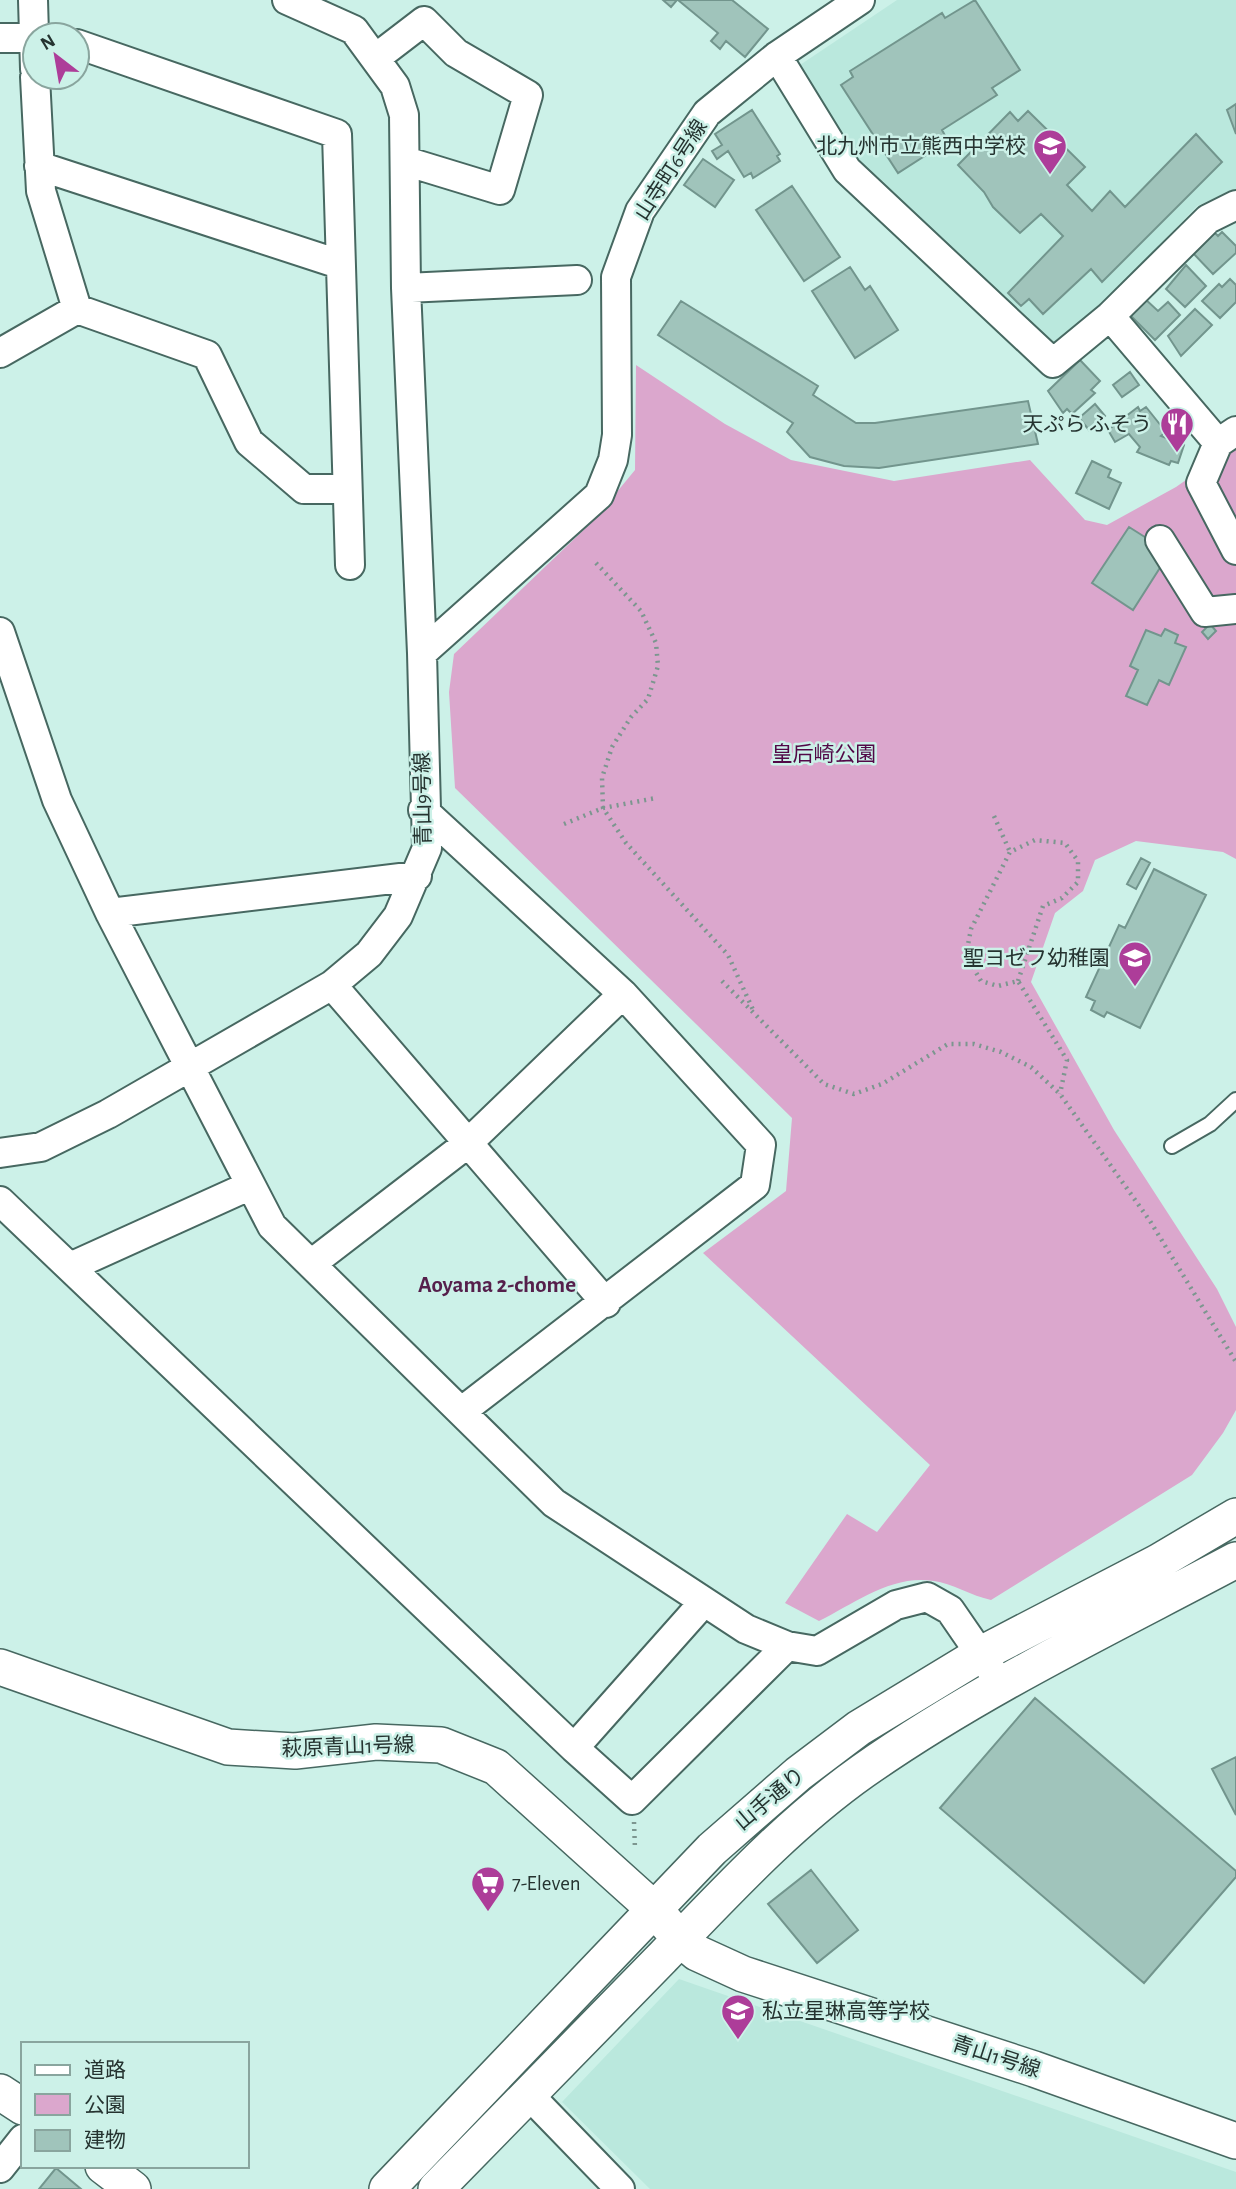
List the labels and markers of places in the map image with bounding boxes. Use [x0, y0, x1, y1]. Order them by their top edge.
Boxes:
school or university icon: 北九州市立熊西中学校 [1031, 127, 1069, 176]
place label: 北九州市立熊西中学校 [816, 135, 1026, 157]
restaurant icon: 天ぷら ふそう [1158, 405, 1196, 454]
place label: 天ぷら ふそう [1023, 414, 1152, 435]
school or university icon: 聖ヨゼフ幼稚園 [1116, 939, 1154, 988]
place label: 聖ヨゼフ幼稚園 [963, 947, 1110, 969]
supermarket icon: 7-Eleven [469, 1864, 507, 1913]
place label: 7-Eleven [512, 1873, 581, 1894]
school or university icon: 私立星琳高等学校 [719, 1992, 757, 2041]
place label: 私立星琳高等学校 [762, 2000, 930, 2022]

